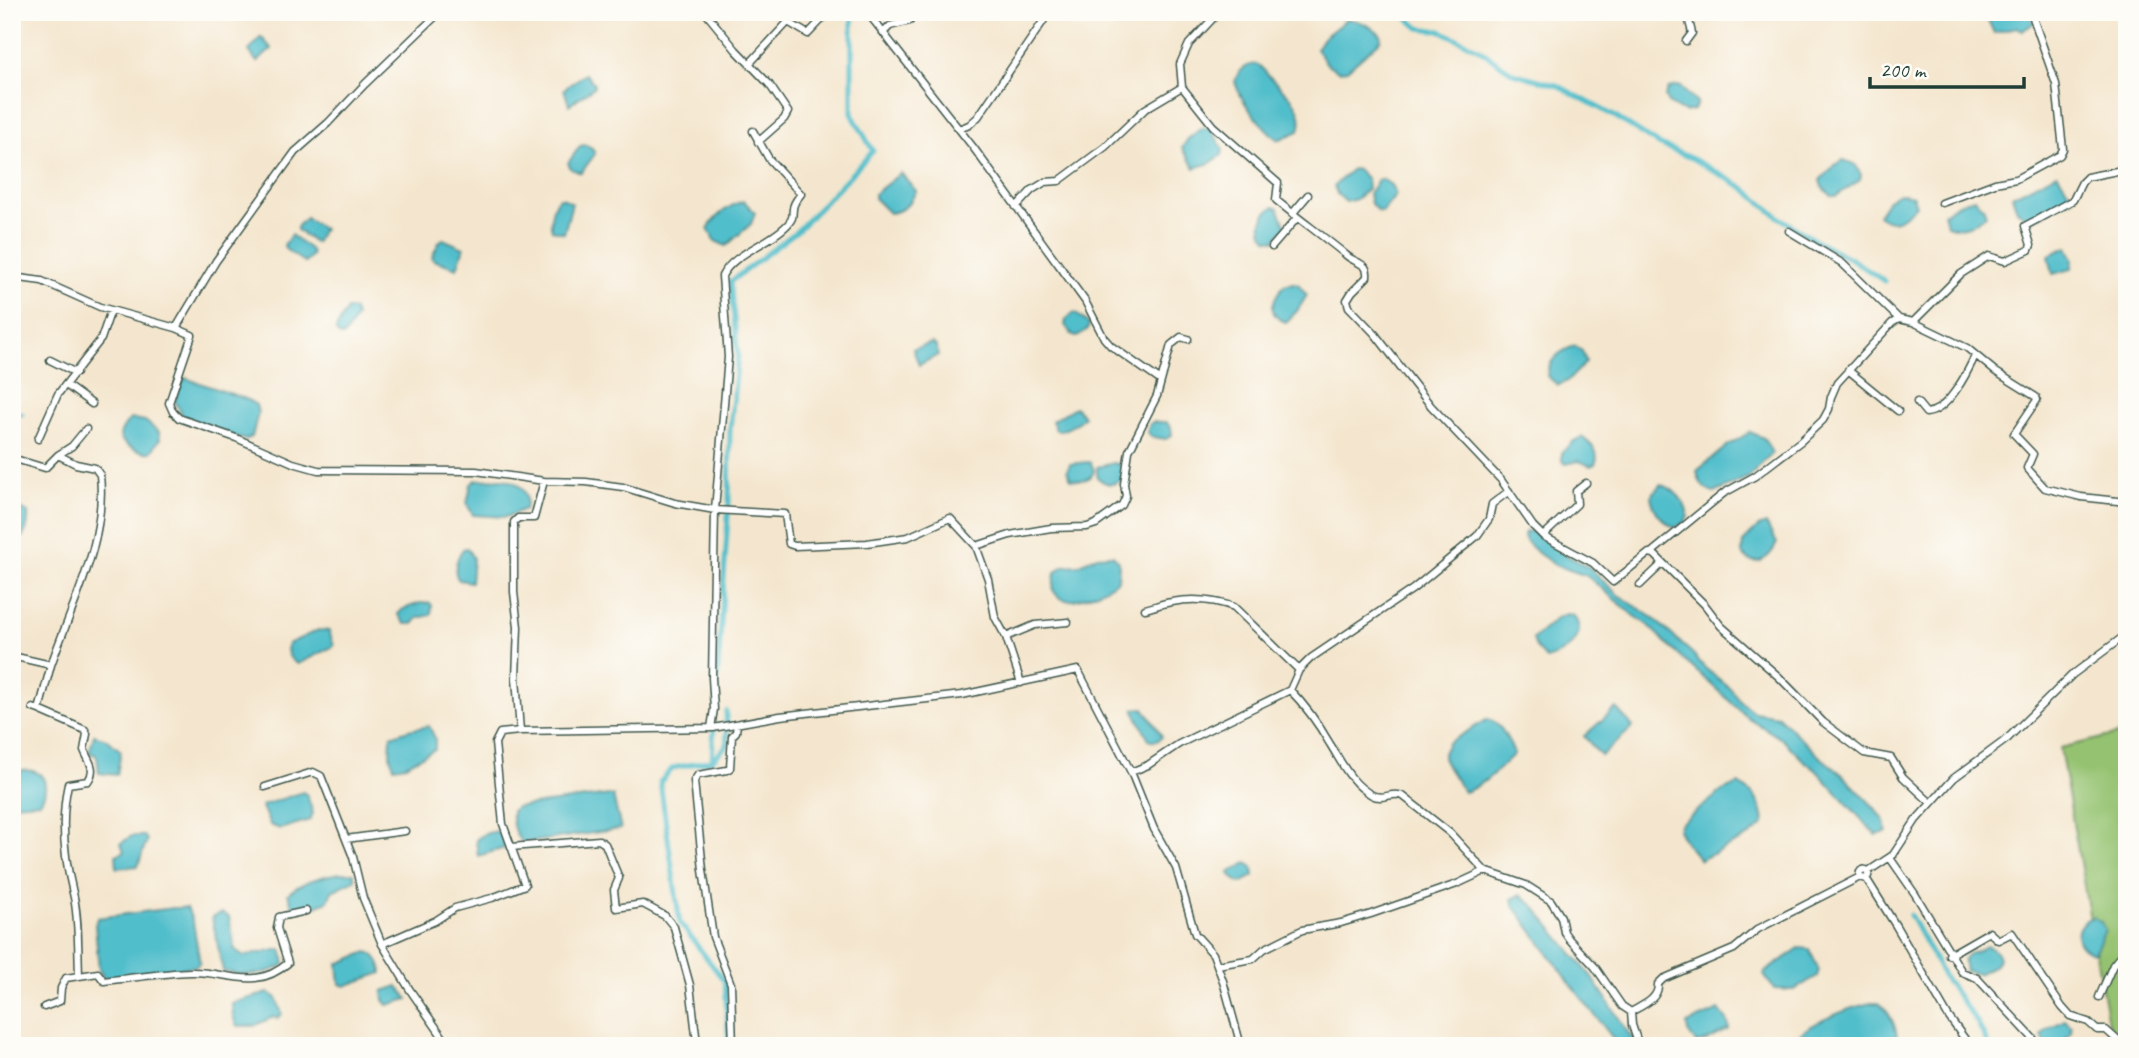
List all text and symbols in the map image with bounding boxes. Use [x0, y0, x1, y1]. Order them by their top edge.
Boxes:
scale bar [1870, 46, 2024, 90]
text: 200 m [1880, 57, 1927, 83]

